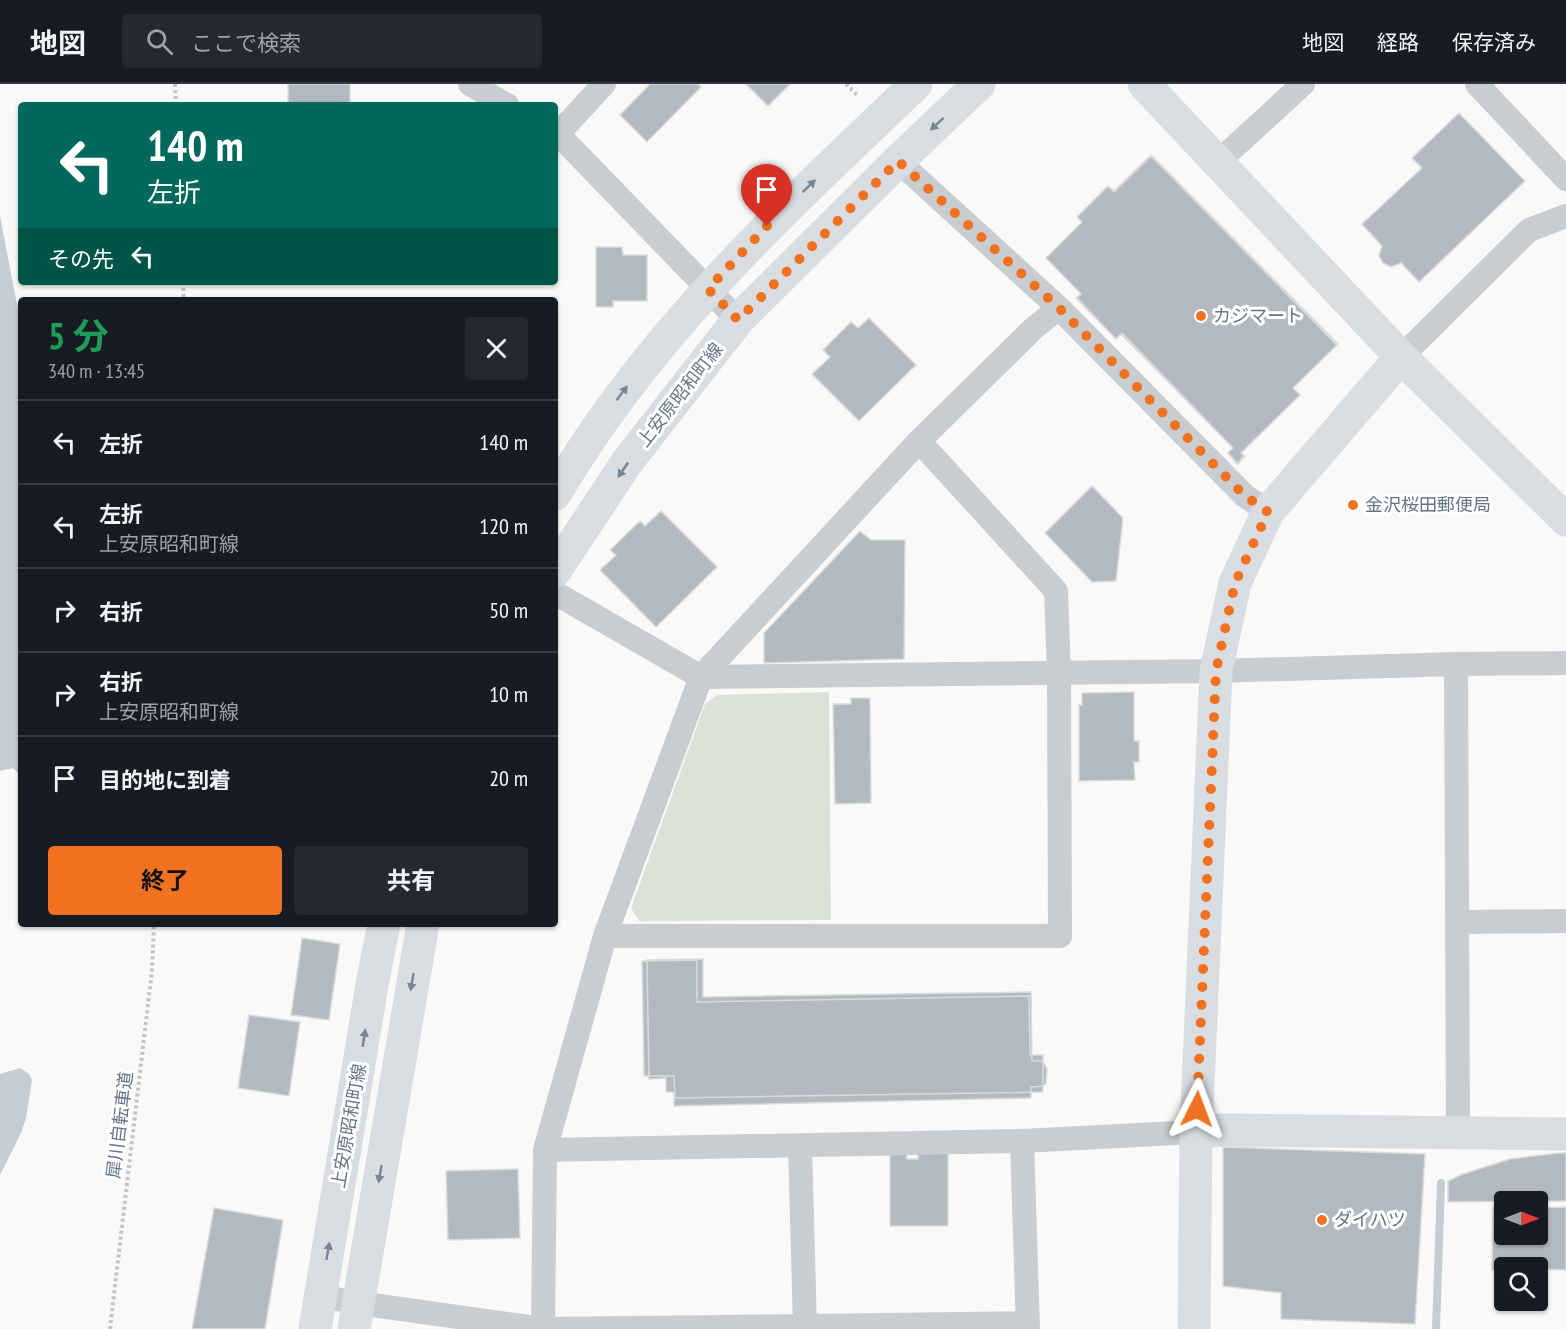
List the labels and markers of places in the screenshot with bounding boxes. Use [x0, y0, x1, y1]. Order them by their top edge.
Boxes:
pin [741, 164, 792, 226]
place label: カジマート [1213, 304, 1303, 327]
marker: カジマート [1194, 309, 1208, 323]
place label: 金沢桜田郵便局 [1365, 493, 1491, 516]
marker: 金沢桜田郵便局 [1346, 498, 1360, 512]
place label: ダイハツ [1334, 1208, 1406, 1231]
marker: ダイハツ [1315, 1213, 1329, 1227]

